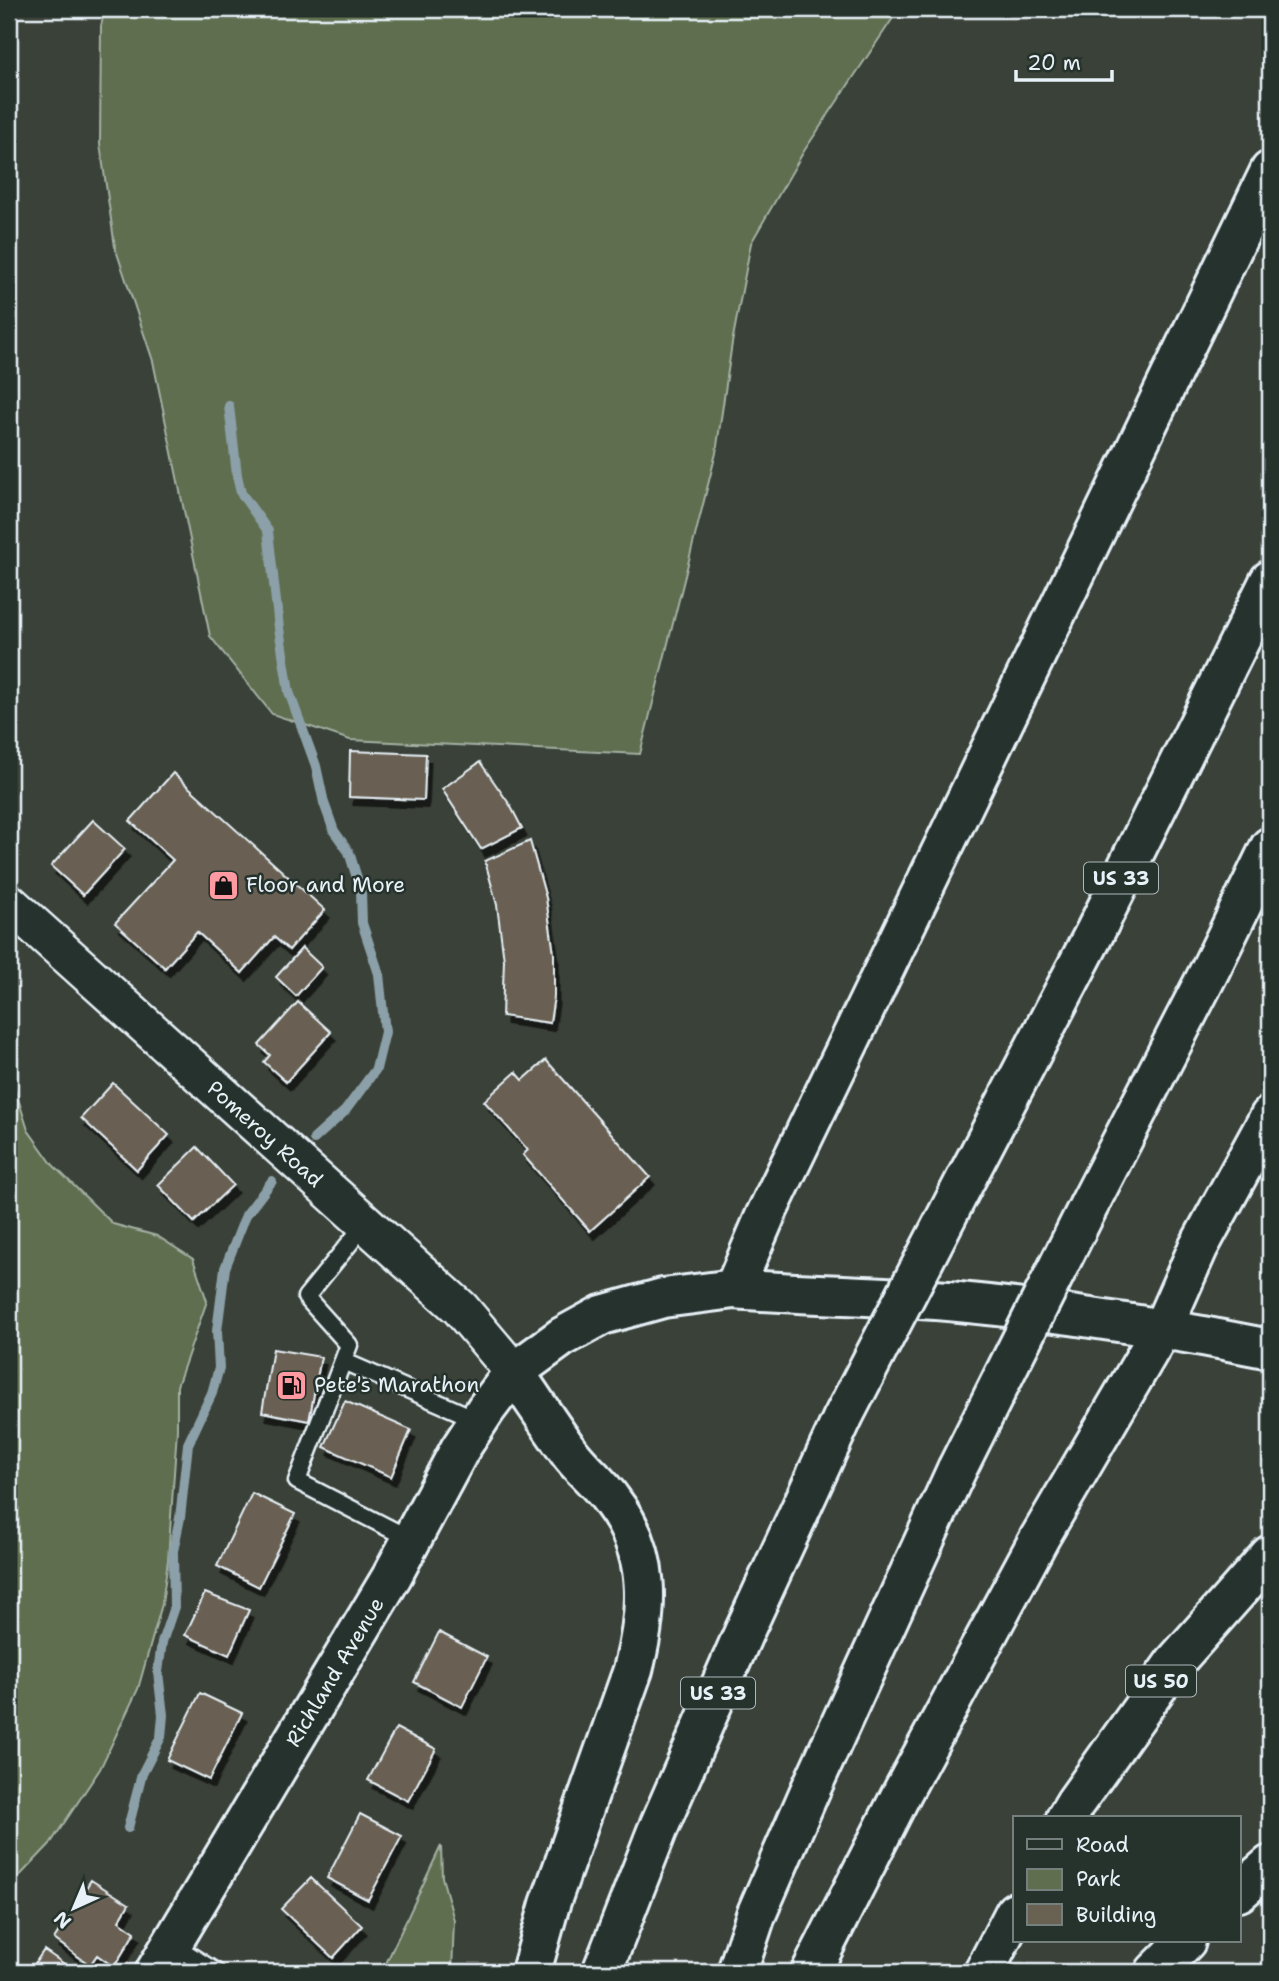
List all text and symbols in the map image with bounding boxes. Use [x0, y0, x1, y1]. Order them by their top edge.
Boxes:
scale bar [1016, 38, 1113, 82]
text: 20 m [1027, 49, 1081, 77]
road number: US 33 [1084, 862, 1158, 894]
shop icon: Floor and More [206, 868, 240, 902]
place label: Floor and More [246, 871, 405, 899]
street label: Pomeroy Road [201, 1074, 329, 1194]
fuel station icon: Pete's Marathon [274, 1368, 308, 1402]
place label: Pete's Marathon [314, 1371, 479, 1399]
street label: Richland Avenue [279, 1592, 391, 1752]
road number: US 50 [1126, 1666, 1196, 1696]
road number: US 33 [681, 1678, 755, 1708]
legend [1013, 1816, 1240, 1942]
text: Road [1076, 1831, 1129, 1859]
text: Park [1076, 1865, 1121, 1893]
north arrow [38, 1872, 108, 1942]
text: Building [1076, 1901, 1156, 1929]
text: N [48, 1906, 77, 1934]

